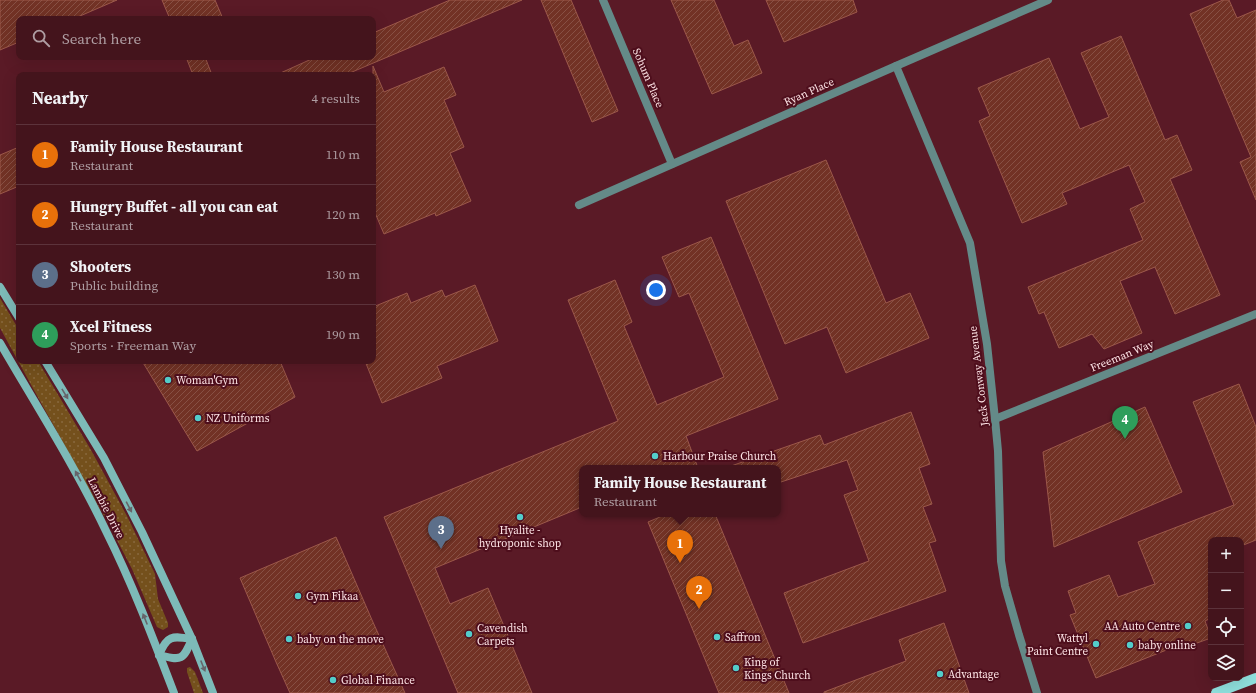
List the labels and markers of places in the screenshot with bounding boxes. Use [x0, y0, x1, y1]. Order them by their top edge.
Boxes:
place label: Woman'Gym [176, 373, 238, 388]
marker: Woman'Gym [163, 375, 173, 385]
pin: 4 [1112, 406, 1138, 439]
place label: NZ Uniforms [206, 411, 270, 426]
marker: NZ Uniforms [193, 413, 203, 423]
place label: Harbour Praise Church [663, 449, 777, 464]
marker: Harbour Praise Church [650, 451, 660, 461]
marker: Hyalite - hydroponic shop [515, 512, 525, 522]
pin: 3 [428, 516, 454, 549]
place label: Hyalite - hydroponic shop [479, 523, 561, 551]
pin: 1 [667, 530, 693, 563]
pin: 2 [686, 576, 712, 609]
place label: Gym Fikaa [306, 589, 359, 604]
marker: Gym Fikaa [293, 591, 303, 601]
place label: AA Auto Centre [1104, 619, 1180, 634]
place label: Cavendish Carpets [477, 621, 528, 649]
marker: AA Auto Centre [1183, 621, 1193, 631]
marker: Cavendish Carpets [464, 629, 474, 639]
place label: Saffron [725, 630, 761, 645]
place label: Wattyl Paint Centre [1027, 631, 1088, 659]
place label: baby on the move [297, 632, 384, 647]
marker: Saffron [712, 632, 722, 642]
marker: baby on the move [284, 634, 294, 644]
place label: baby online [1138, 638, 1196, 653]
marker: Wattyl Paint Centre [1091, 639, 1101, 649]
marker: baby online [1125, 640, 1135, 650]
place label: King of Kings Church [744, 655, 811, 683]
marker: King of Kings Church [731, 663, 741, 673]
place label: Advantage [948, 667, 999, 682]
marker: Advantage [935, 669, 945, 679]
place label: Global Finance [341, 673, 415, 688]
marker: Global Finance [328, 675, 338, 685]

